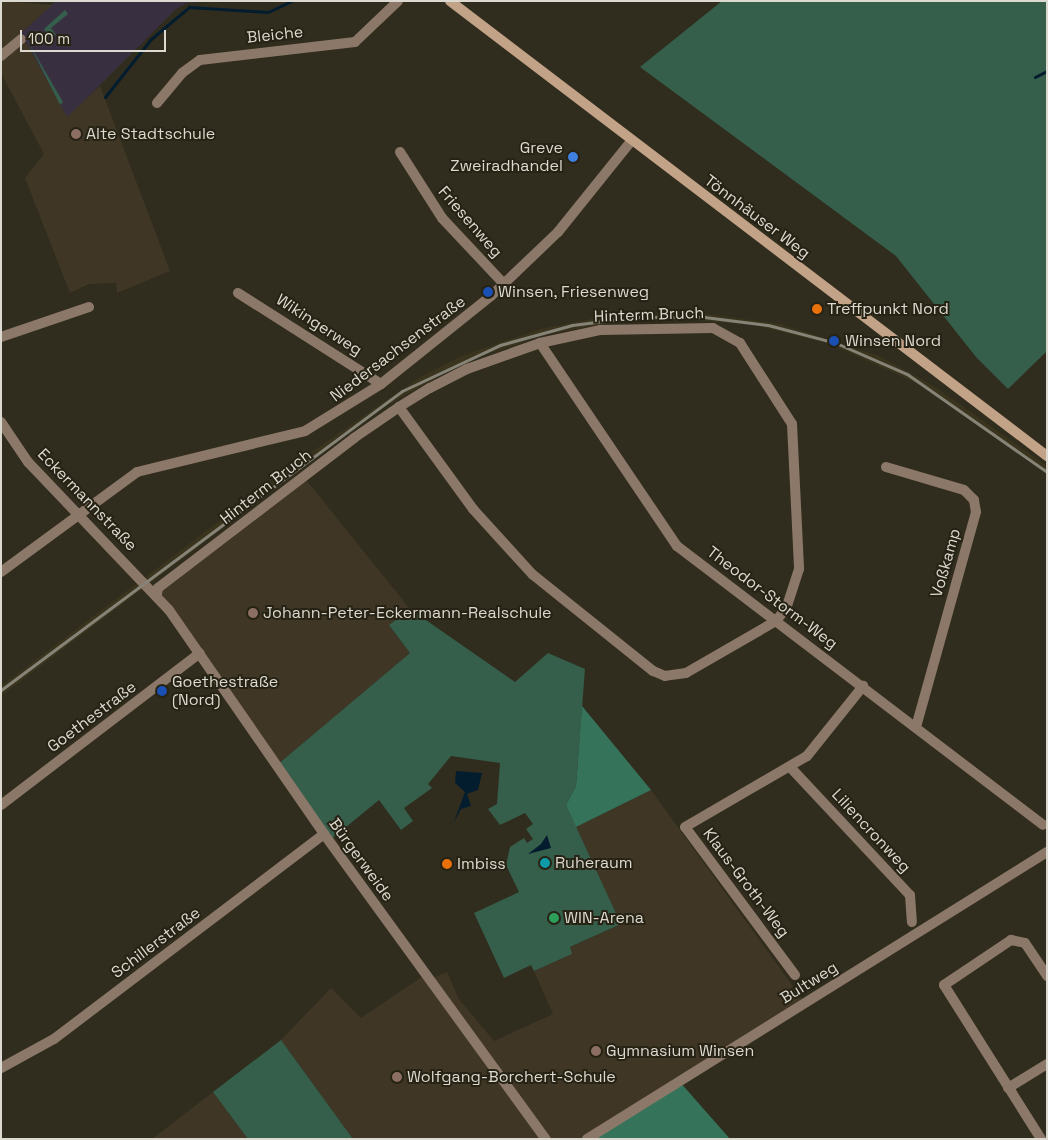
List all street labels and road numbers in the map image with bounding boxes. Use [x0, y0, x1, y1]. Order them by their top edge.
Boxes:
street label: Bleiche [246, 22, 304, 48]
street label: Tönnhäuser Weg [700, 171, 814, 263]
street label: Friesenweg [434, 182, 506, 262]
street label: Wikingerweg [272, 290, 366, 360]
street label: Niedersachsenstraße [327, 292, 469, 406]
street label: Hinterm Bruch [594, 303, 704, 327]
street label: Eckermannstraße [33, 445, 141, 555]
street label: Hinterm Bruch [217, 446, 315, 528]
street label: Voßkamp [927, 526, 965, 600]
street label: Theodor-Storm-Weg [703, 543, 841, 653]
street label: Goethestraße [44, 677, 140, 757]
street label: Liliencronweg [827, 785, 915, 877]
street label: Bürgerweide [325, 815, 397, 905]
street label: Klaus-Groth-Weg [699, 825, 793, 941]
street label: Schillerstraße [108, 903, 204, 983]
street label: Bultweg [777, 958, 841, 1008]

